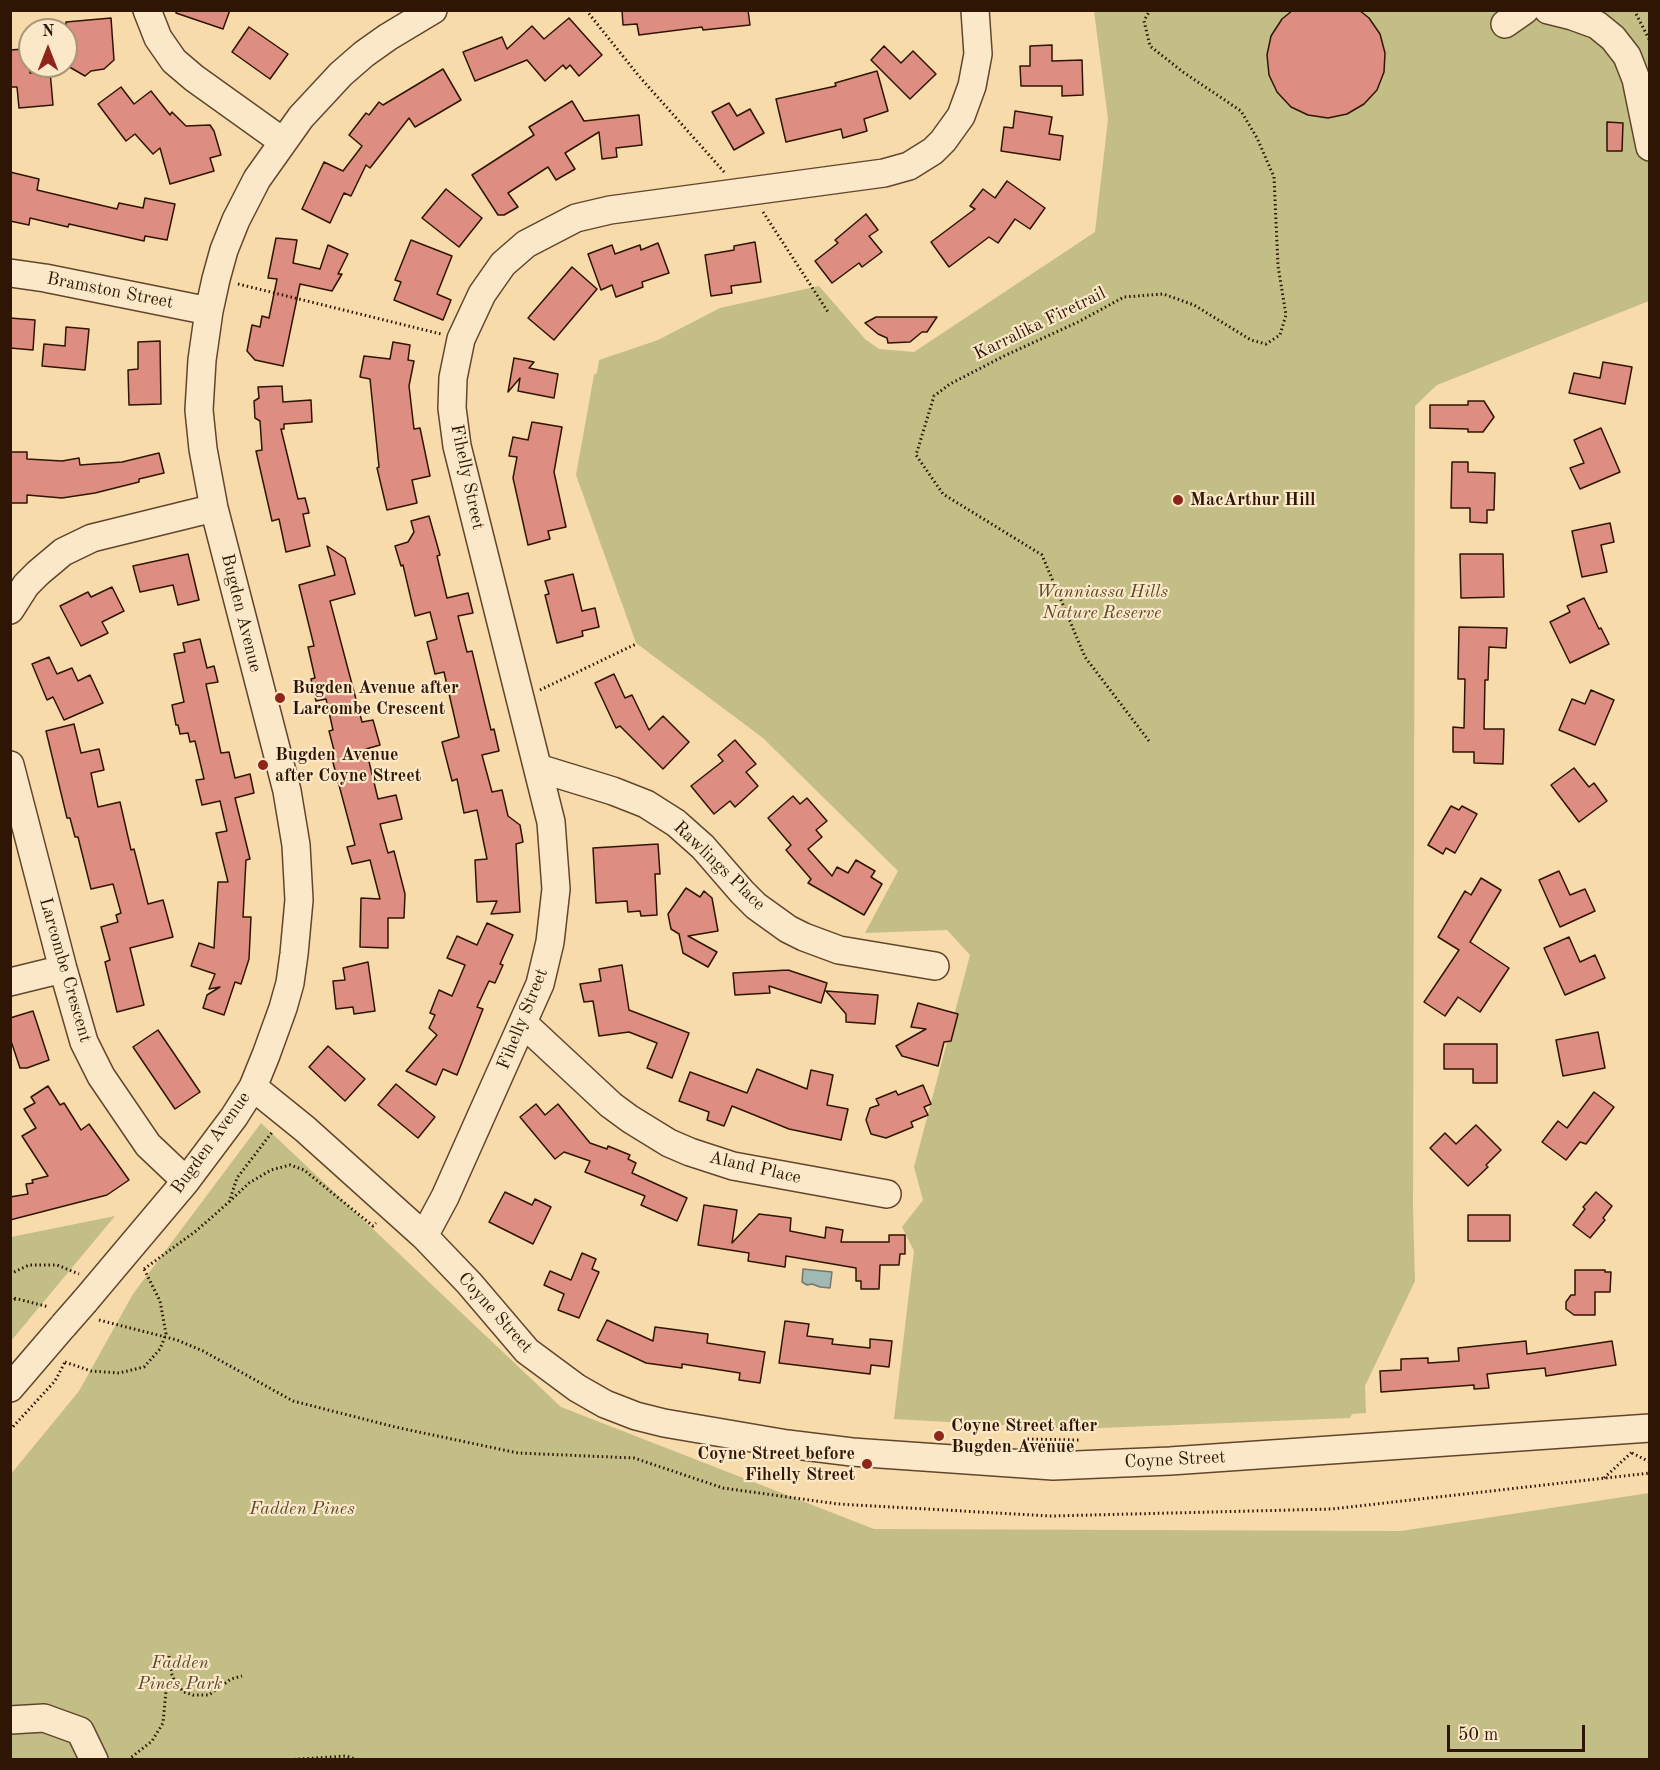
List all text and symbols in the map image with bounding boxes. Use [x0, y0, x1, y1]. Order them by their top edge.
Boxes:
north arrow [18, 18, 78, 78]
text: N [42, 24, 54, 40]
street label: Bramston Street [45, 268, 175, 314]
street label: Karralika Firetrail [970, 283, 1110, 365]
street label: Fihelly Street [445, 422, 489, 532]
place label: MacArthur Hill [1190, 489, 1316, 511]
marker: MacArthur Hill [1171, 493, 1185, 507]
street label: Bugden Avenue [216, 552, 266, 674]
park label: Wanniassa Hills Nature Reserve [1036, 581, 1168, 624]
place label: Bugden Avenue after Larcombe Crescent [292, 677, 459, 720]
marker: Bugden Avenue after Larcombe Crescent [273, 691, 287, 705]
place label: Bugden Avenue after Coyne Street [275, 744, 421, 786]
marker: Bugden Avenue after Coyne Street [256, 758, 270, 772]
street label: Rawlings Place [669, 817, 769, 915]
street label: Larcombe Crescent [34, 895, 96, 1045]
street label: Fihelly Street [493, 965, 553, 1073]
street label: Bugden Avenue [167, 1088, 255, 1198]
street label: Aland Place [707, 1147, 803, 1189]
street label: Coyne Street [453, 1268, 537, 1358]
place label: Coyne Street after Bugden Avenue [951, 1415, 1097, 1458]
marker: Coyne Street after Bugden Avenue [932, 1429, 946, 1443]
place label: Coyne Street before Fihelly Street [697, 1443, 855, 1486]
street label: Coyne Street [1124, 1447, 1226, 1473]
marker: Coyne Street before Fihelly Street [860, 1457, 874, 1471]
park label: Fadden Pines [249, 1498, 355, 1520]
park label: Fadden Pines Park [137, 1652, 223, 1694]
scale bar [1450, 1713, 1588, 1751]
text: 50 m [1458, 1726, 1498, 1744]

